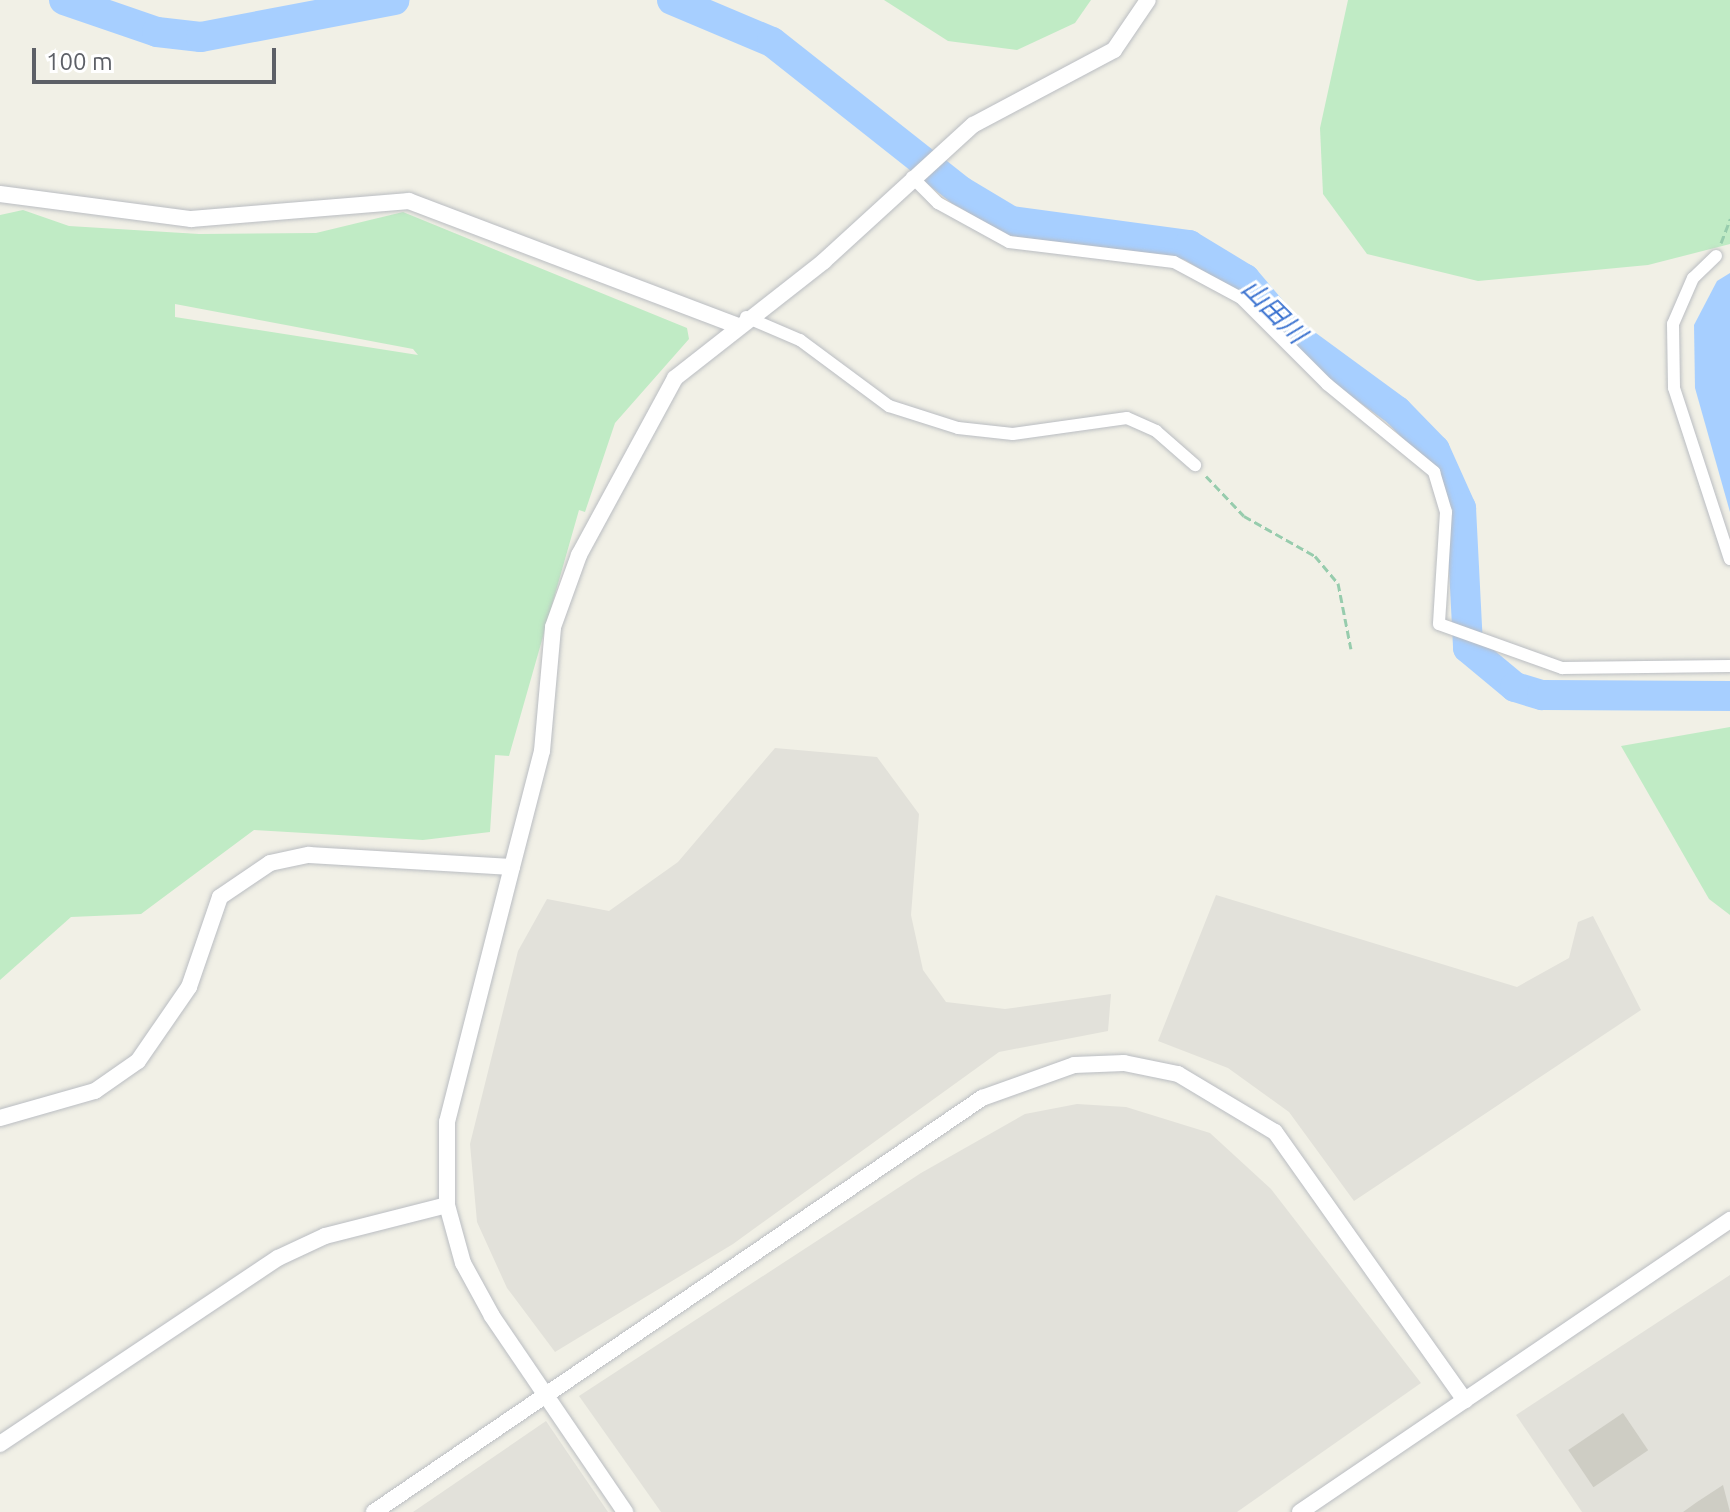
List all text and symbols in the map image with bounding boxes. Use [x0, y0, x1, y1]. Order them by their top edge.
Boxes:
scale bar [36, 32, 280, 82]
text: 100 m [46, 48, 113, 75]
water label: 山田川 [1235, 272, 1313, 350]

